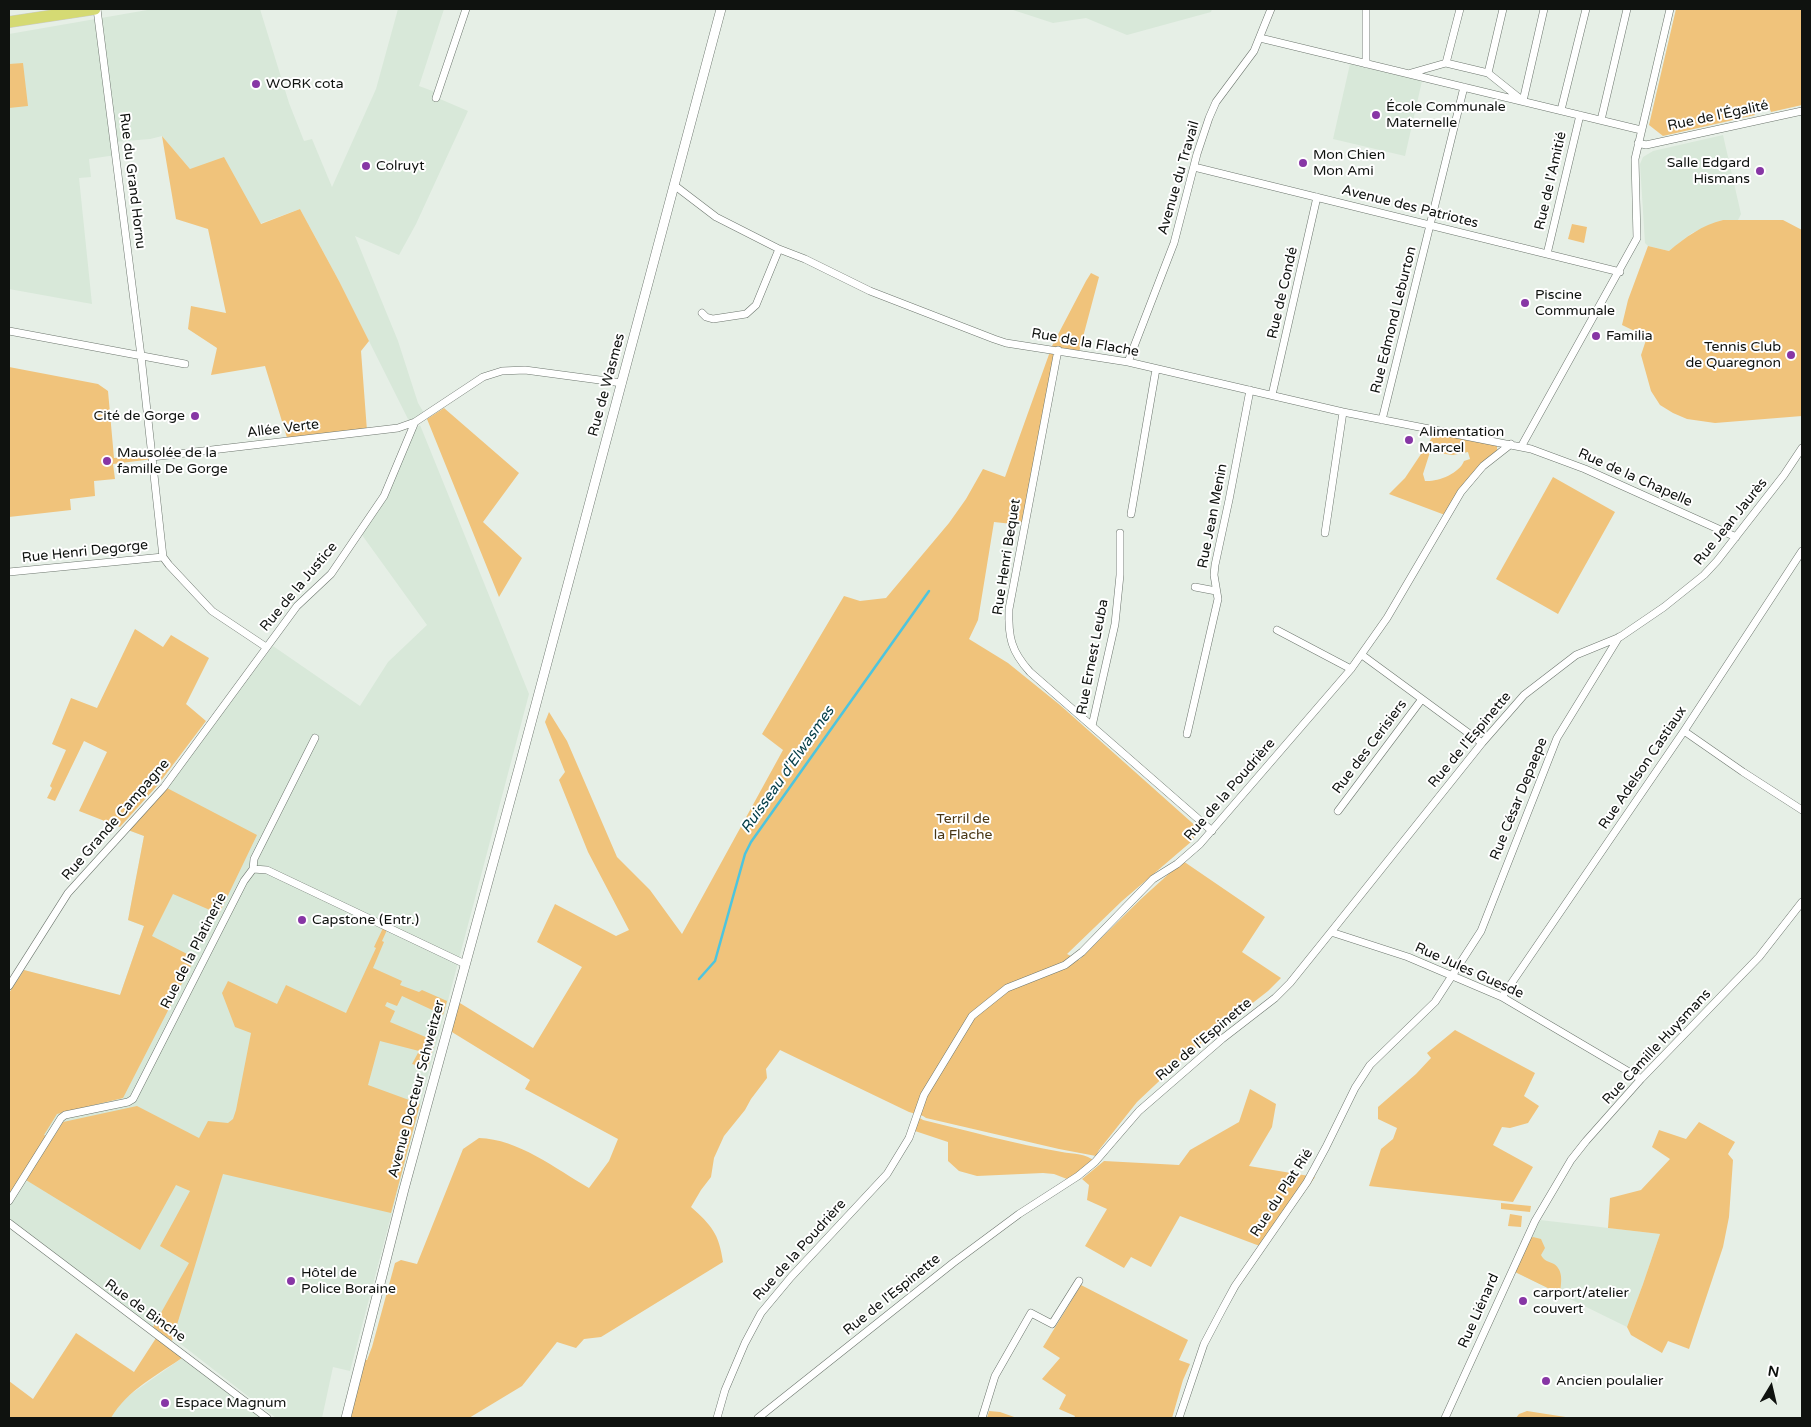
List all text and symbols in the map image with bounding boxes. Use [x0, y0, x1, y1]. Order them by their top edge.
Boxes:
place label: WORK cota [266, 76, 344, 92]
marker: WORK cota [250, 78, 262, 90]
street label: Rue de l'Égalité [1666, 97, 1770, 135]
place label: École Communale Maternelle [1386, 99, 1506, 132]
marker: École Communale Maternelle [1370, 109, 1382, 121]
street label: Rue du Grand Hornu [115, 112, 149, 250]
street label: Avenue du Travail [1155, 119, 1203, 237]
street label: Rue de l'Amitié [1532, 130, 1570, 232]
place label: Mon Chien Mon Ami [1313, 147, 1385, 180]
place label: Salle Edgard Hismans [1667, 155, 1750, 188]
marker: Mon Chien Mon Ami [1297, 157, 1309, 169]
place label: Colruyt [376, 158, 425, 174]
marker: Colruyt [360, 160, 372, 172]
marker: Salle Edgard Hismans [1754, 165, 1766, 177]
street label: Avenue des Patriotes [1340, 182, 1480, 232]
street label: Rue de Condé [1264, 245, 1302, 341]
street label: Rue Edmond Leburton [1368, 245, 1420, 395]
place label: Piscine Communale [1535, 287, 1615, 320]
marker: Piscine Communale [1519, 297, 1531, 309]
street label: Rue de la Flache [1030, 325, 1140, 361]
place label: Familia [1606, 328, 1652, 344]
marker: Familia [1590, 330, 1602, 342]
street label: Rue de Wasmes [585, 332, 629, 438]
place label: Tennis Club de Quaregnon [1685, 339, 1781, 372]
marker: Tennis Club de Quaregnon [1785, 349, 1797, 361]
place label: Cité de Gorge [94, 408, 185, 424]
marker: Cité de Gorge [189, 410, 201, 422]
street label: Allée Verte [246, 416, 320, 442]
place label: Alimentation Marcel [1419, 424, 1504, 457]
marker: Alimentation Marcel [1403, 434, 1415, 446]
place label: Mausolée de la famille De Gorge [117, 445, 228, 478]
street label: Rue de la Chapelle [1575, 445, 1695, 511]
marker: Mausolée de la famille De Gorge [101, 455, 113, 467]
street label: Rue Jean Menin [1195, 462, 1231, 570]
street label: Rue Jean Jaurès [1691, 475, 1771, 569]
street label: Rue Henri Bequet [990, 498, 1024, 616]
street label: Rue Henri Degorge [21, 537, 149, 567]
street label: Rue de la Justice [257, 539, 341, 635]
street label: Rue Ernest Leuba [1074, 598, 1112, 716]
street label: Rue de l'Espinette [1425, 689, 1515, 791]
street label: Rue des Cerisiers [1329, 697, 1411, 797]
water label: Ruisseau d'Elwasmes [737, 703, 839, 837]
street label: Rue Adelson Castiaux [1596, 703, 1690, 833]
street label: Rue de la Poudrière [1181, 735, 1279, 845]
street label: Rue César Depaepe [1487, 735, 1551, 863]
street label: Rue Grande Campagne [59, 756, 173, 884]
park label: Terril de la Flache [934, 811, 992, 844]
street label: Rue de la Platinerie [157, 890, 231, 1012]
place label: Capstone (Entr.) [312, 912, 419, 928]
marker: Capstone (Entr.) [296, 914, 308, 926]
street label: Rue Jules Guesde [1412, 939, 1526, 1003]
street label: Rue Camille Huysmans [1599, 986, 1715, 1108]
street label: Rue de l'Espinette [1153, 995, 1255, 1085]
street label: Avenue Docteur Schweitzer [385, 998, 449, 1180]
street label: Rue du Plat Rié [1247, 1146, 1317, 1240]
street label: Rue de la Poudrière [750, 1196, 850, 1304]
street label: Rue de l'Espinette [840, 1251, 944, 1339]
place label: Hôtel de Police Boraine [301, 1265, 396, 1298]
street label: Rue Liénard [1455, 1271, 1503, 1351]
marker: Hôtel de Police Boraine [285, 1275, 297, 1287]
street label: Rue de Binche [101, 1276, 189, 1346]
place label: carport/atelier couvert [1533, 1285, 1629, 1318]
marker: carport/atelier couvert [1517, 1295, 1529, 1307]
north arrow [1746, 1362, 1796, 1412]
text: N [1767, 1362, 1780, 1381]
place label: Ancien poulalier [1556, 1373, 1663, 1389]
marker: Ancien poulalier [1540, 1375, 1552, 1387]
place label: Espace Magnum [175, 1395, 286, 1411]
marker: Espace Magnum [159, 1397, 171, 1409]

